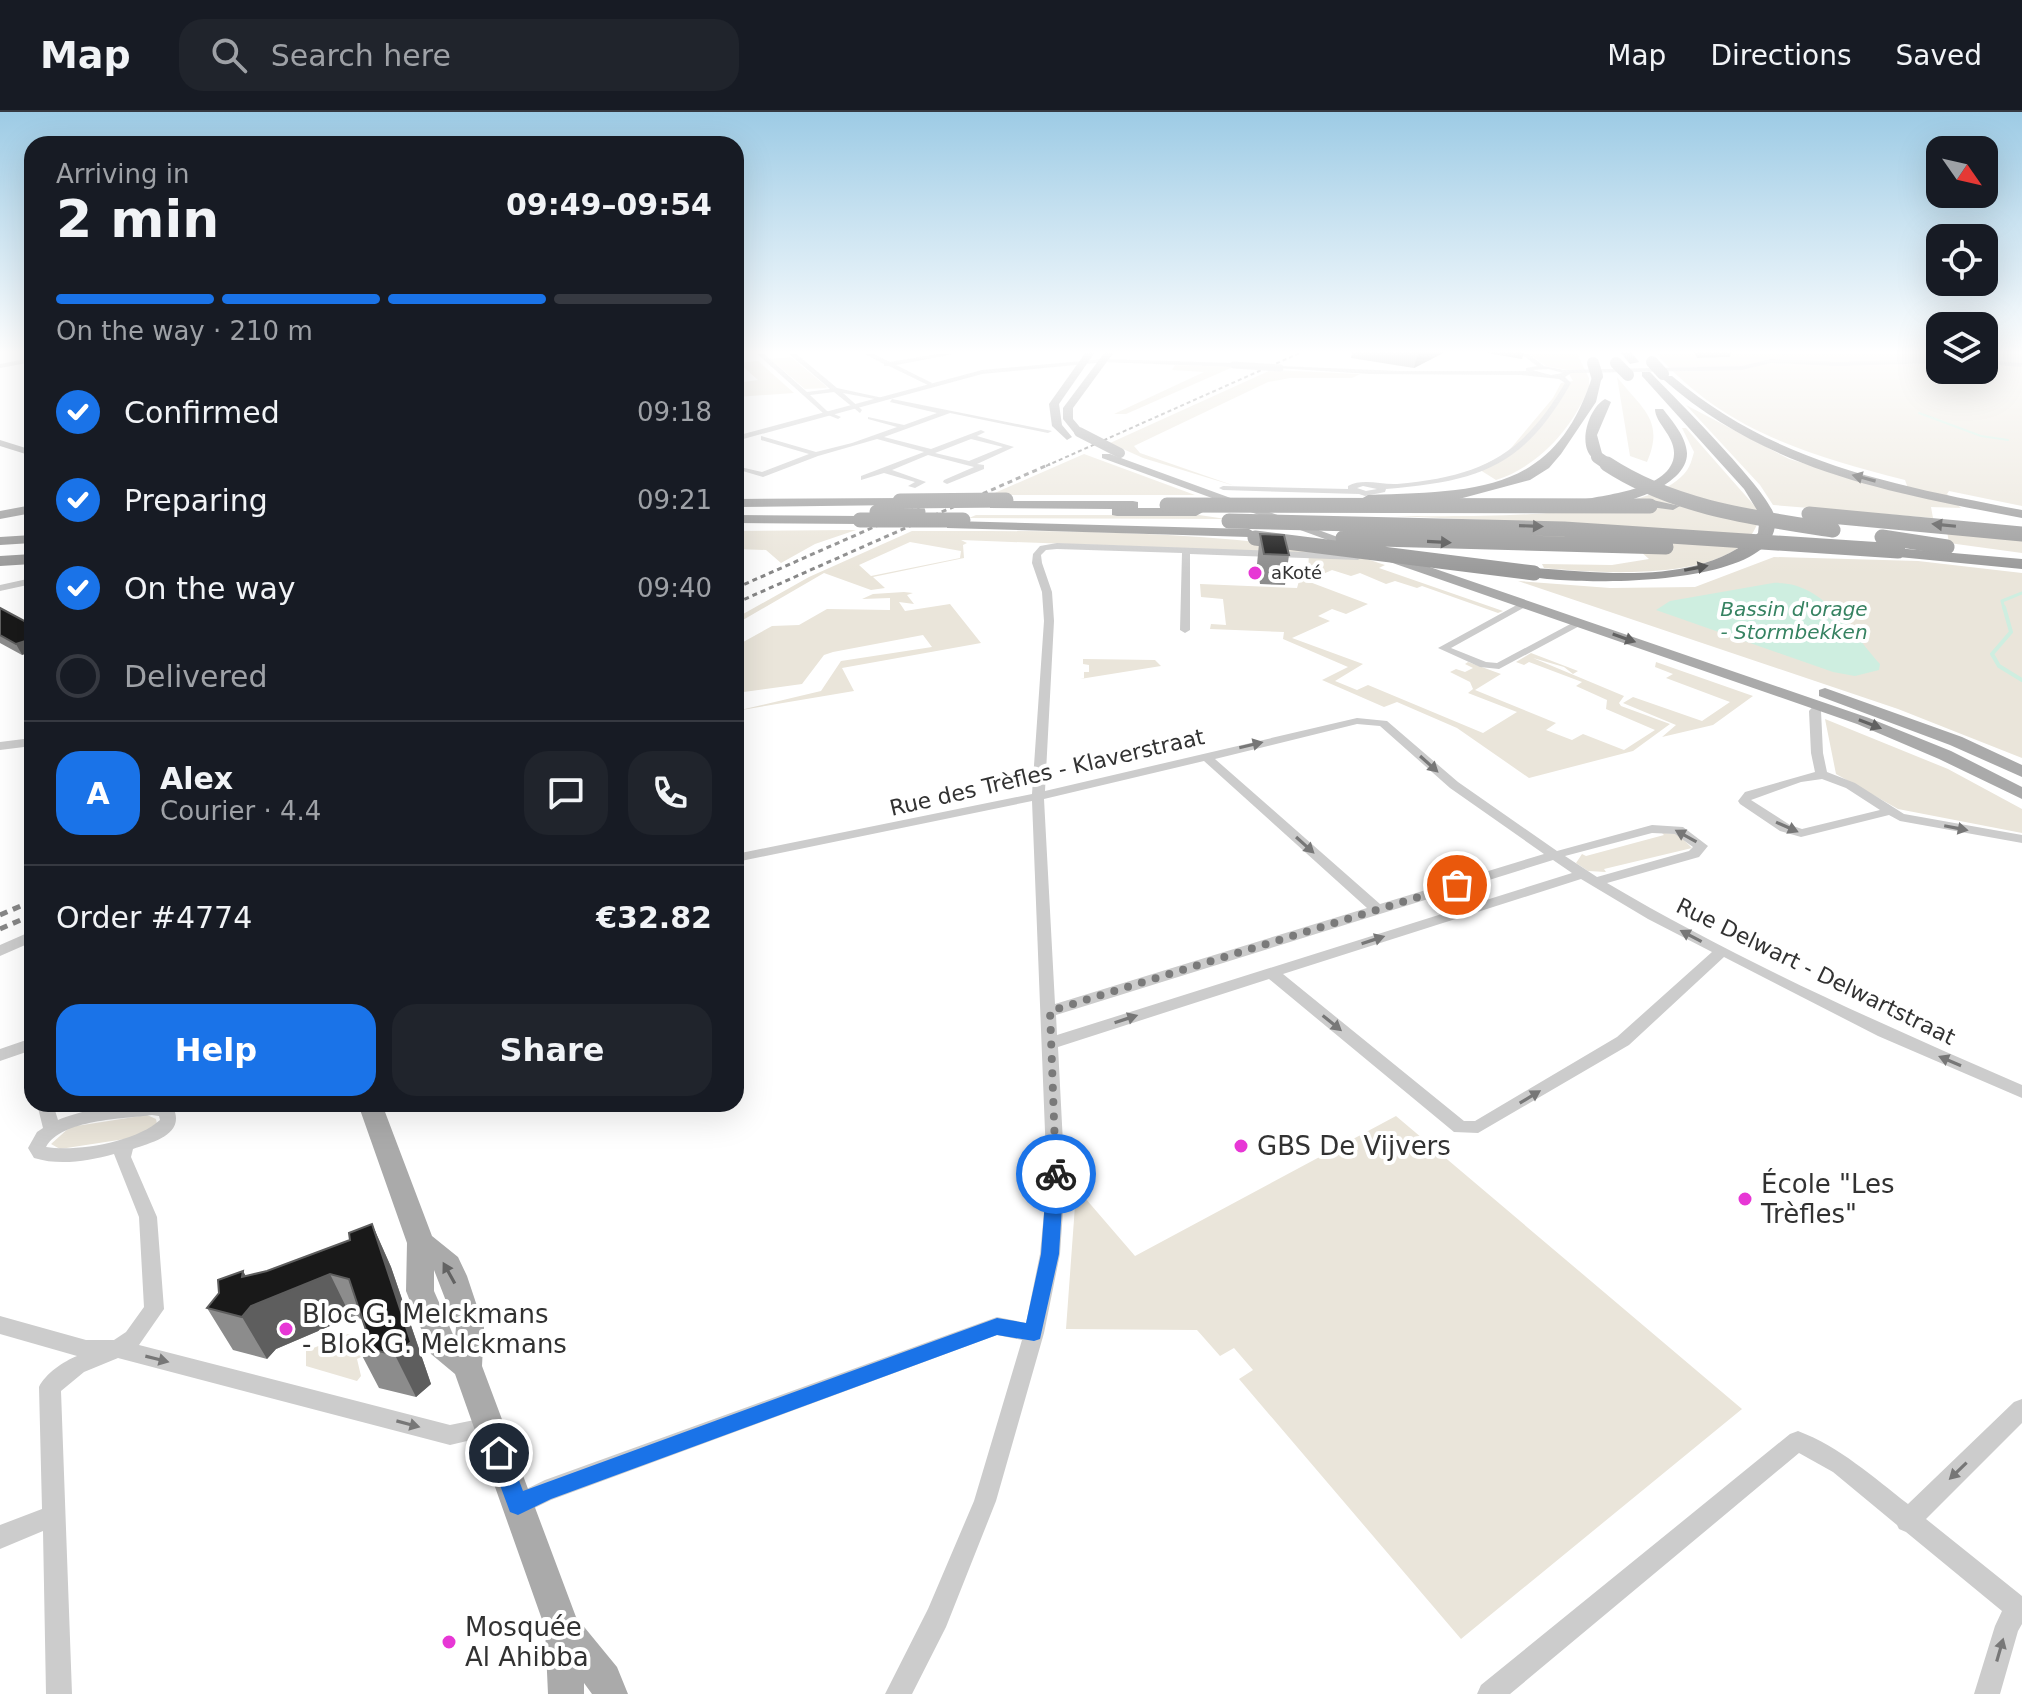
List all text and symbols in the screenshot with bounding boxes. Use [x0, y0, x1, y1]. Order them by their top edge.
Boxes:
search box [179, 19, 739, 91]
text: Map [40, 33, 131, 77]
icon: search [207, 33, 251, 77]
text: Search here [271, 38, 451, 73]
text: Map [1607, 39, 1666, 72]
text: Directions [1710, 39, 1851, 72]
text: Saved [1895, 39, 1982, 72]
north arrow [1926, 136, 1998, 208]
map controls [1926, 136, 1998, 384]
text: Arriving in [56, 159, 190, 189]
text: 09:49–09:54 [506, 187, 712, 222]
text: 2 min [56, 189, 219, 249]
button: locate [1926, 224, 1998, 296]
button: layers [1926, 312, 1998, 384]
text: On the way · 210 m [56, 316, 313, 346]
icon: check [56, 390, 100, 434]
text: Confirmed [124, 395, 280, 430]
text: 09:18 [637, 397, 712, 427]
one-way arrow [1851, 472, 1876, 484]
icon: check [56, 478, 100, 522]
text: Preparing [124, 483, 268, 518]
text: 09:21 [637, 485, 712, 515]
one-way arrow [1519, 519, 1544, 532]
one-way arrow [1932, 519, 1957, 532]
one-way arrow [1427, 536, 1452, 549]
place label: aKoté [1271, 562, 1322, 583]
one-way arrow [1683, 562, 1708, 574]
marker: aKoté [1246, 564, 1264, 582]
icon: check [56, 566, 100, 610]
text: On the way [124, 571, 296, 606]
text: 09:40 [637, 573, 712, 603]
water label: Bassin d'orage - Stormbekken [1720, 597, 1868, 644]
one-way arrow [1612, 633, 1636, 645]
text: Delivered [124, 659, 268, 694]
one-way arrow [1858, 718, 1882, 731]
street label: Rue des Trèfles - Klaverstraat [887, 724, 1207, 821]
one-way arrow [1239, 738, 1264, 751]
button: chat [524, 751, 608, 835]
button: phone [628, 751, 712, 835]
one-way arrow [1419, 755, 1438, 773]
text: Alex [160, 761, 233, 796]
text: A [86, 776, 110, 811]
text: Courier · 4.4 [160, 796, 321, 826]
one-way arrow [1775, 821, 1798, 834]
one-way arrow [1943, 822, 1968, 834]
one-way arrow [1675, 829, 1698, 843]
one-way arrow [1295, 835, 1314, 853]
pin [1423, 851, 1491, 919]
icon: bag [1435, 863, 1479, 907]
street label: Rue Delwart - Delwartstraat [1672, 893, 1960, 1050]
text: Order #4774 [56, 900, 252, 935]
text: €32.82 [596, 900, 712, 935]
one-way arrow [1680, 929, 1702, 943]
one-way arrow [1362, 933, 1386, 946]
button: Help [56, 1004, 376, 1096]
button: Share [392, 1004, 712, 1096]
one-way arrow [1114, 1013, 1138, 1025]
one-way arrow [1322, 1014, 1342, 1030]
one-way arrow [1939, 1054, 1962, 1067]
one-way arrow [1519, 1090, 1541, 1104]
place label: GBS De Vijvers [1257, 1131, 1451, 1161]
courier [1016, 1134, 1096, 1214]
marker: GBS De Vijvers [1232, 1137, 1250, 1155]
icon: bike [1034, 1152, 1078, 1196]
place label: École "Les Trèfles" [1760, 1168, 1895, 1229]
marker: École "Les Trèfles" [1736, 1190, 1754, 1208]
one-way arrow [443, 1262, 457, 1284]
place label: Bloc G. Melckmans - Blok G. Melckmans [302, 1299, 567, 1359]
marker: Bloc G. Melckmans - Blok G. Melckmans [277, 1320, 295, 1338]
one-way arrow [145, 1353, 170, 1365]
one-way arrow [396, 1419, 421, 1431]
pin [465, 1419, 533, 1487]
icon: home [477, 1431, 521, 1475]
one-way arrow [1949, 1461, 1968, 1479]
place label: Mosquée Al Ahibba [465, 1612, 589, 1672]
marker: Mosquée Al Ahibba [440, 1633, 458, 1651]
one-way arrow [1994, 1637, 2007, 1661]

